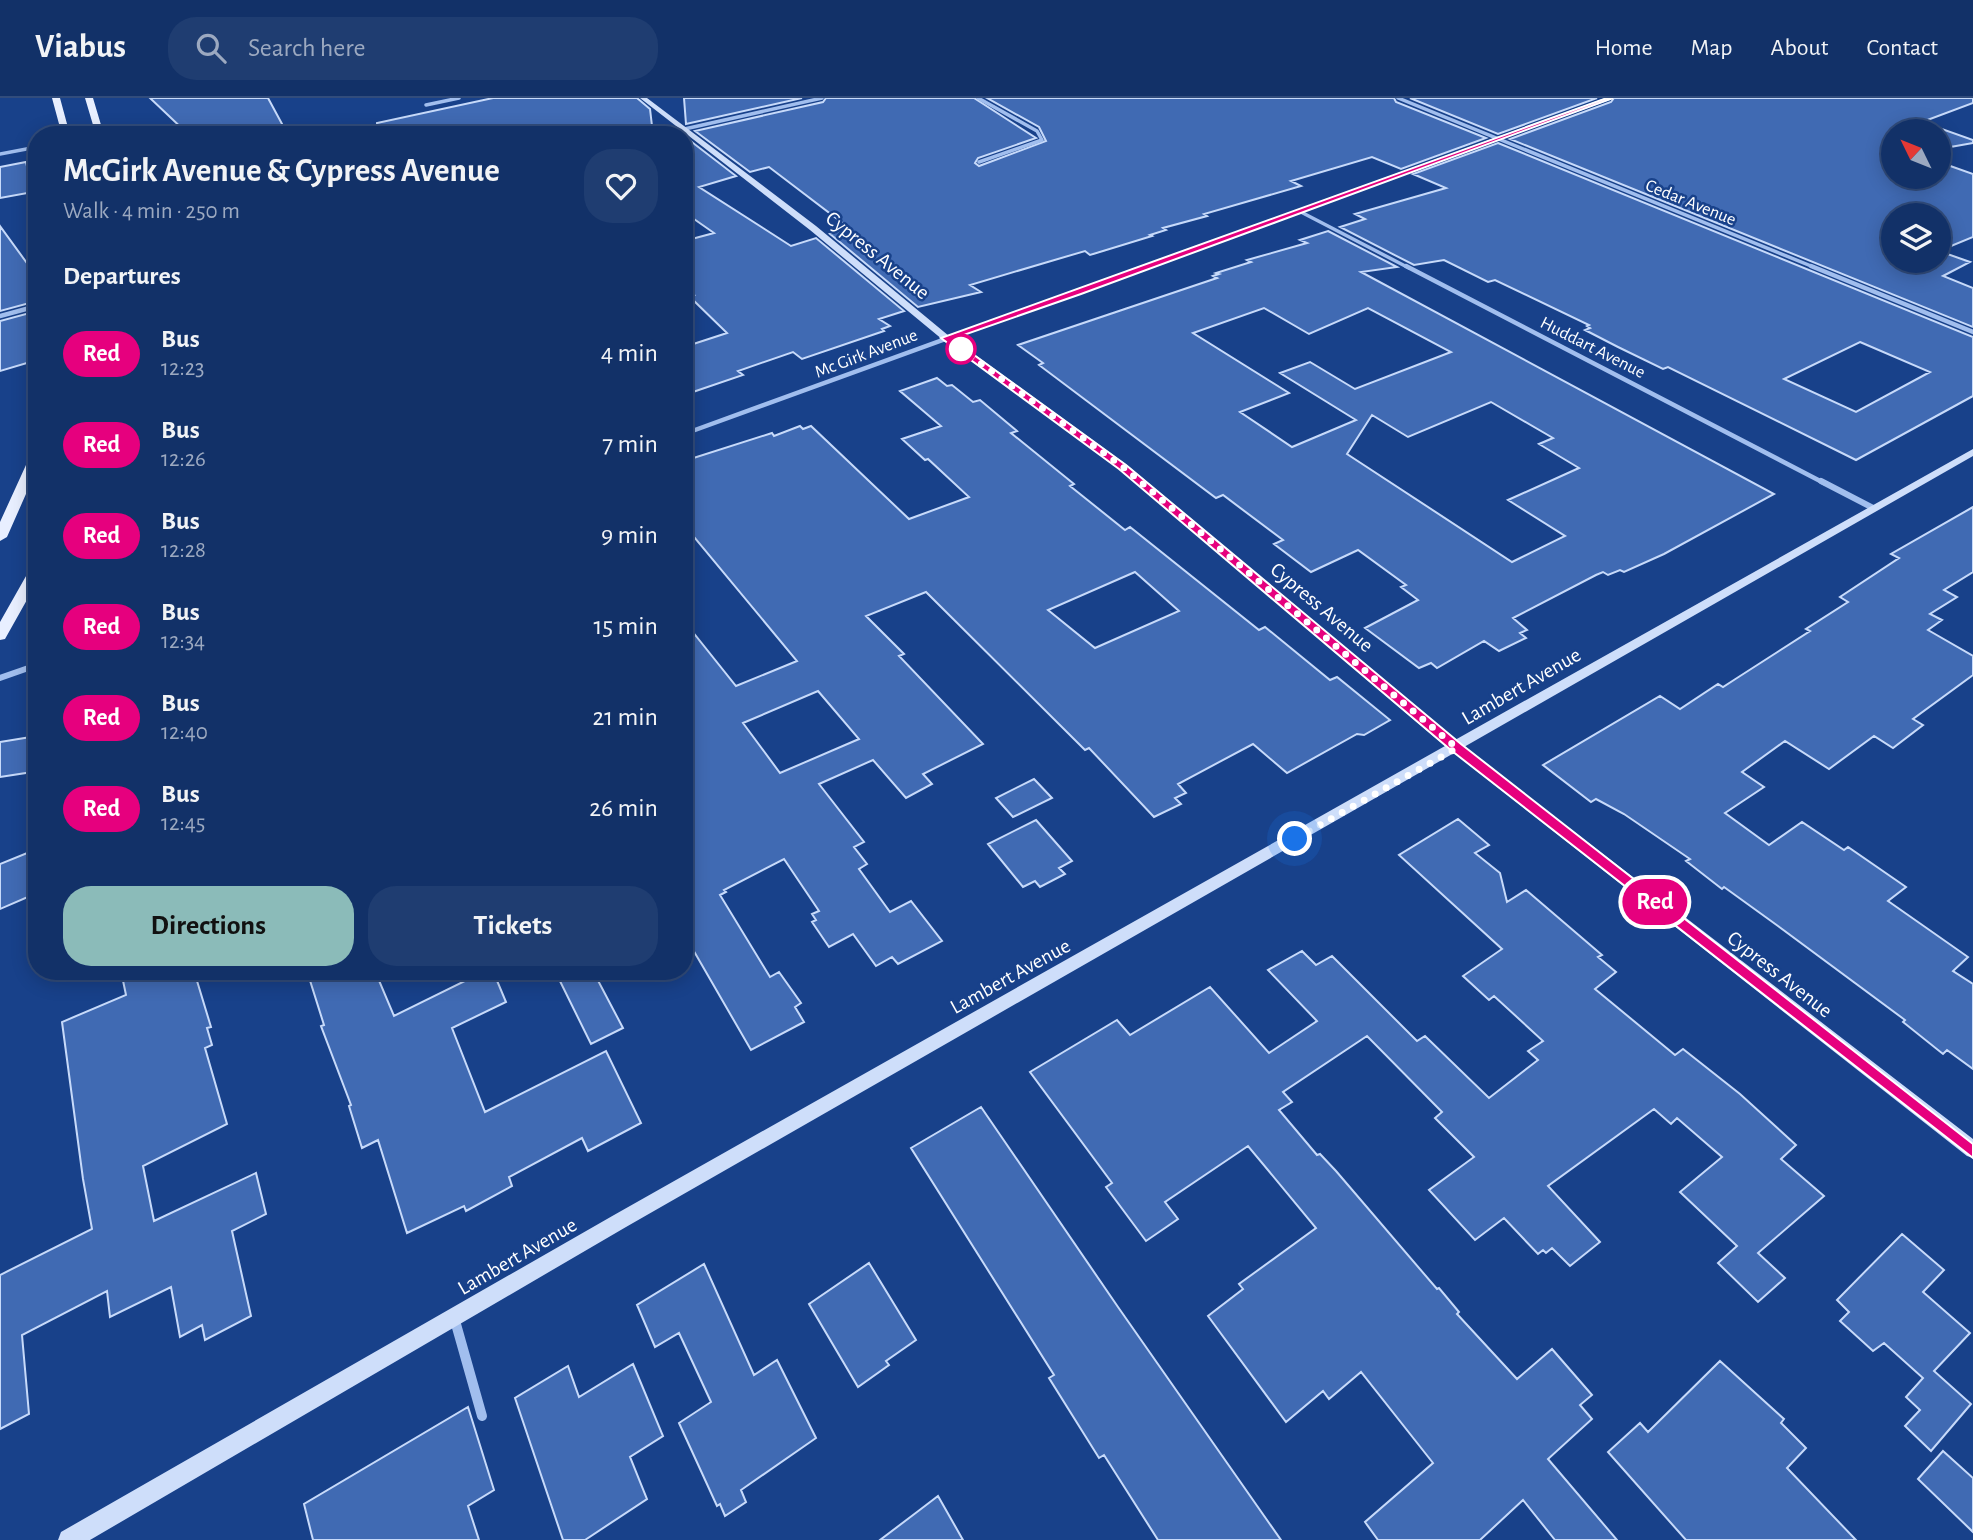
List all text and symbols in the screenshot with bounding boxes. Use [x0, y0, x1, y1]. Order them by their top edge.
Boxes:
search box [168, 17, 658, 80]
icon: search [192, 29, 230, 67]
text: Viabus [35, 31, 126, 64]
text: Search here [248, 35, 366, 61]
text: Home [1595, 36, 1653, 60]
text: Map [1691, 36, 1733, 60]
text: About [1771, 36, 1828, 60]
text: Contact [1866, 36, 1938, 60]
north arrow [1881, 119, 1951, 189]
map controls [1881, 119, 1951, 273]
button: heart [584, 149, 658, 223]
text: McGirk Avenue & Cypress Avenue [63, 155, 500, 188]
street label: Cedar Avenue [1643, 177, 1739, 229]
text: Walk · 4 min · 250 m [63, 200, 240, 223]
button: layers [1881, 203, 1951, 273]
street label: Cypress Avenue [822, 207, 934, 303]
text: Departures [63, 263, 181, 289]
street label: Huddart Avenue [1537, 314, 1648, 382]
text: Bus [161, 326, 200, 352]
street label: Mc Girk Avenue [813, 326, 920, 382]
unlabelled marker [946, 334, 976, 364]
text: 4 min [601, 340, 658, 366]
text: Red [83, 342, 120, 366]
text: 12:23 [161, 357, 205, 380]
text: Bus [161, 417, 200, 443]
text: 7 min [602, 431, 658, 457]
text: Red [83, 433, 120, 457]
text: 12:26 [161, 448, 206, 471]
text: Bus [161, 508, 200, 534]
text: 9 min [601, 522, 658, 548]
text: Red [83, 524, 120, 548]
text: 12:28 [161, 539, 206, 562]
street label: Cypress Avenue [1266, 559, 1377, 656]
text: Bus [161, 599, 200, 625]
text: 15 min [593, 613, 658, 639]
text: Red [83, 615, 120, 639]
text: 12:34 [161, 630, 205, 653]
street label: Lambert Avenue [1458, 644, 1584, 729]
text: Bus [161, 690, 200, 716]
text: 21 min [592, 704, 658, 730]
text: Red [83, 706, 120, 730]
text: 12:40 [161, 721, 208, 744]
text: Bus [161, 781, 200, 807]
text: 26 min [589, 795, 658, 821]
text: Red [83, 797, 120, 821]
text: 12:45 [161, 812, 205, 835]
your location [1277, 821, 1312, 856]
line badge: Red [1615, 879, 1695, 925]
button: Directions [63, 886, 354, 966]
button: Tickets [368, 886, 658, 966]
text: Red [1636, 890, 1674, 914]
street label: Cypress Avenue [1723, 927, 1836, 1022]
street label: Lambert Avenue [947, 935, 1074, 1018]
street label: Lambert Avenue [454, 1214, 580, 1299]

